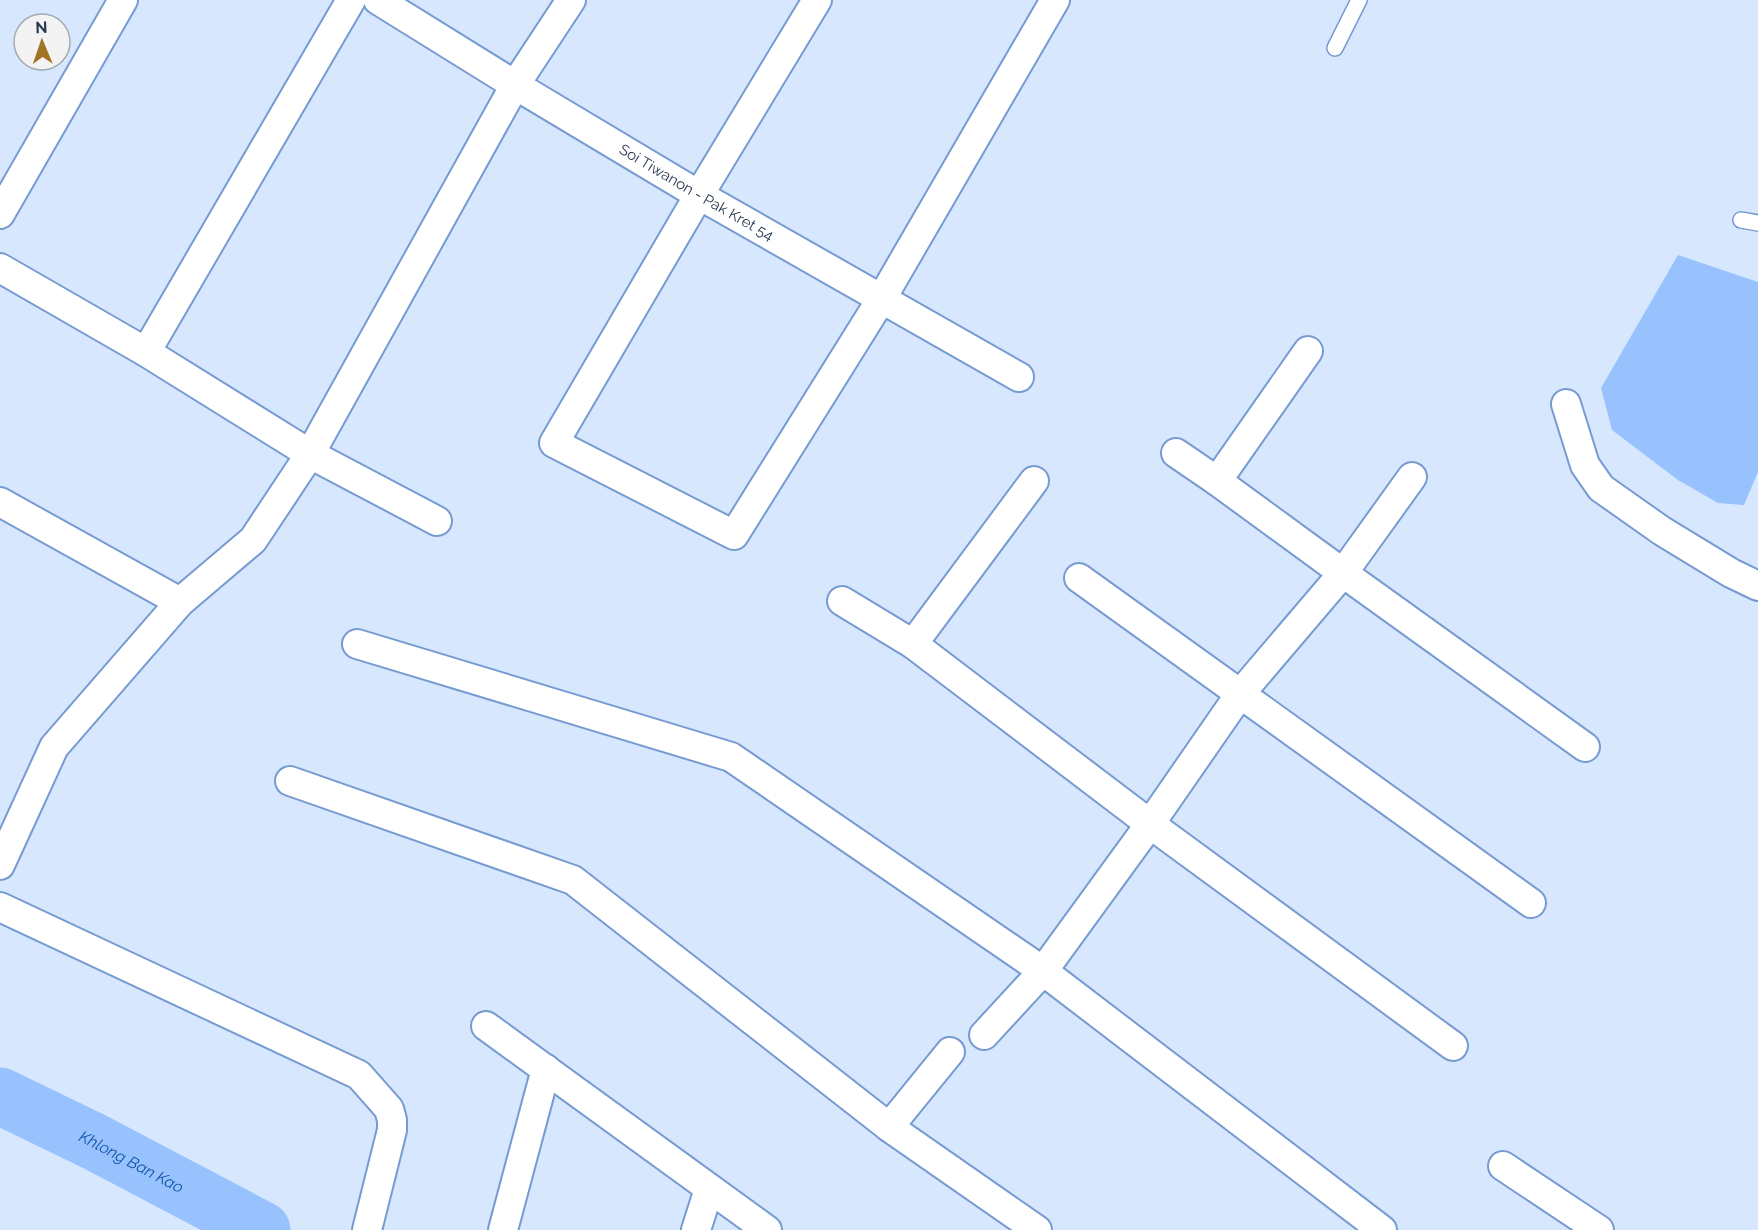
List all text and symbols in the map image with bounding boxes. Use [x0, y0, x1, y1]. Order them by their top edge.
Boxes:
north arrow [12, 12, 72, 72]
text: N [35, 18, 48, 37]
street label: Soi Tiwanon - Pak Kret 54 [616, 140, 777, 244]
water label: Khlong Ban Kao [76, 1127, 187, 1197]

